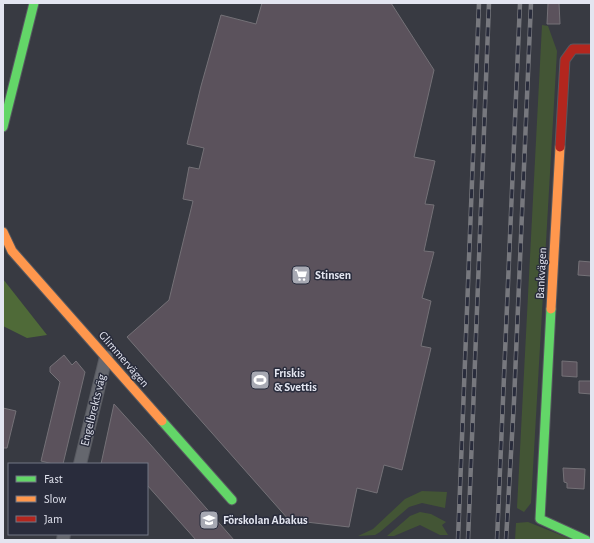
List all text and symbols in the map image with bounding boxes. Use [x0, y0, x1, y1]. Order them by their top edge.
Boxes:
street label: Bankvägen [534, 247, 548, 299]
supermarket icon: Stinsen [290, 264, 312, 286]
place label: Stinsen [315, 269, 351, 281]
street label: Glimmervägen [97, 329, 151, 389]
place label: Friskis & Svettis [274, 367, 317, 393]
sports icon: Friskis & Svettis [249, 369, 271, 391]
street label: Engelbrekts väg [78, 373, 108, 447]
legend [8, 463, 148, 535]
text: Fast [44, 473, 63, 485]
text: Slow [44, 493, 66, 505]
school or university icon: Förskolan Abakus [198, 509, 220, 531]
text: Jam [44, 513, 63, 525]
place label: Förskolan Abakus [223, 514, 308, 526]

